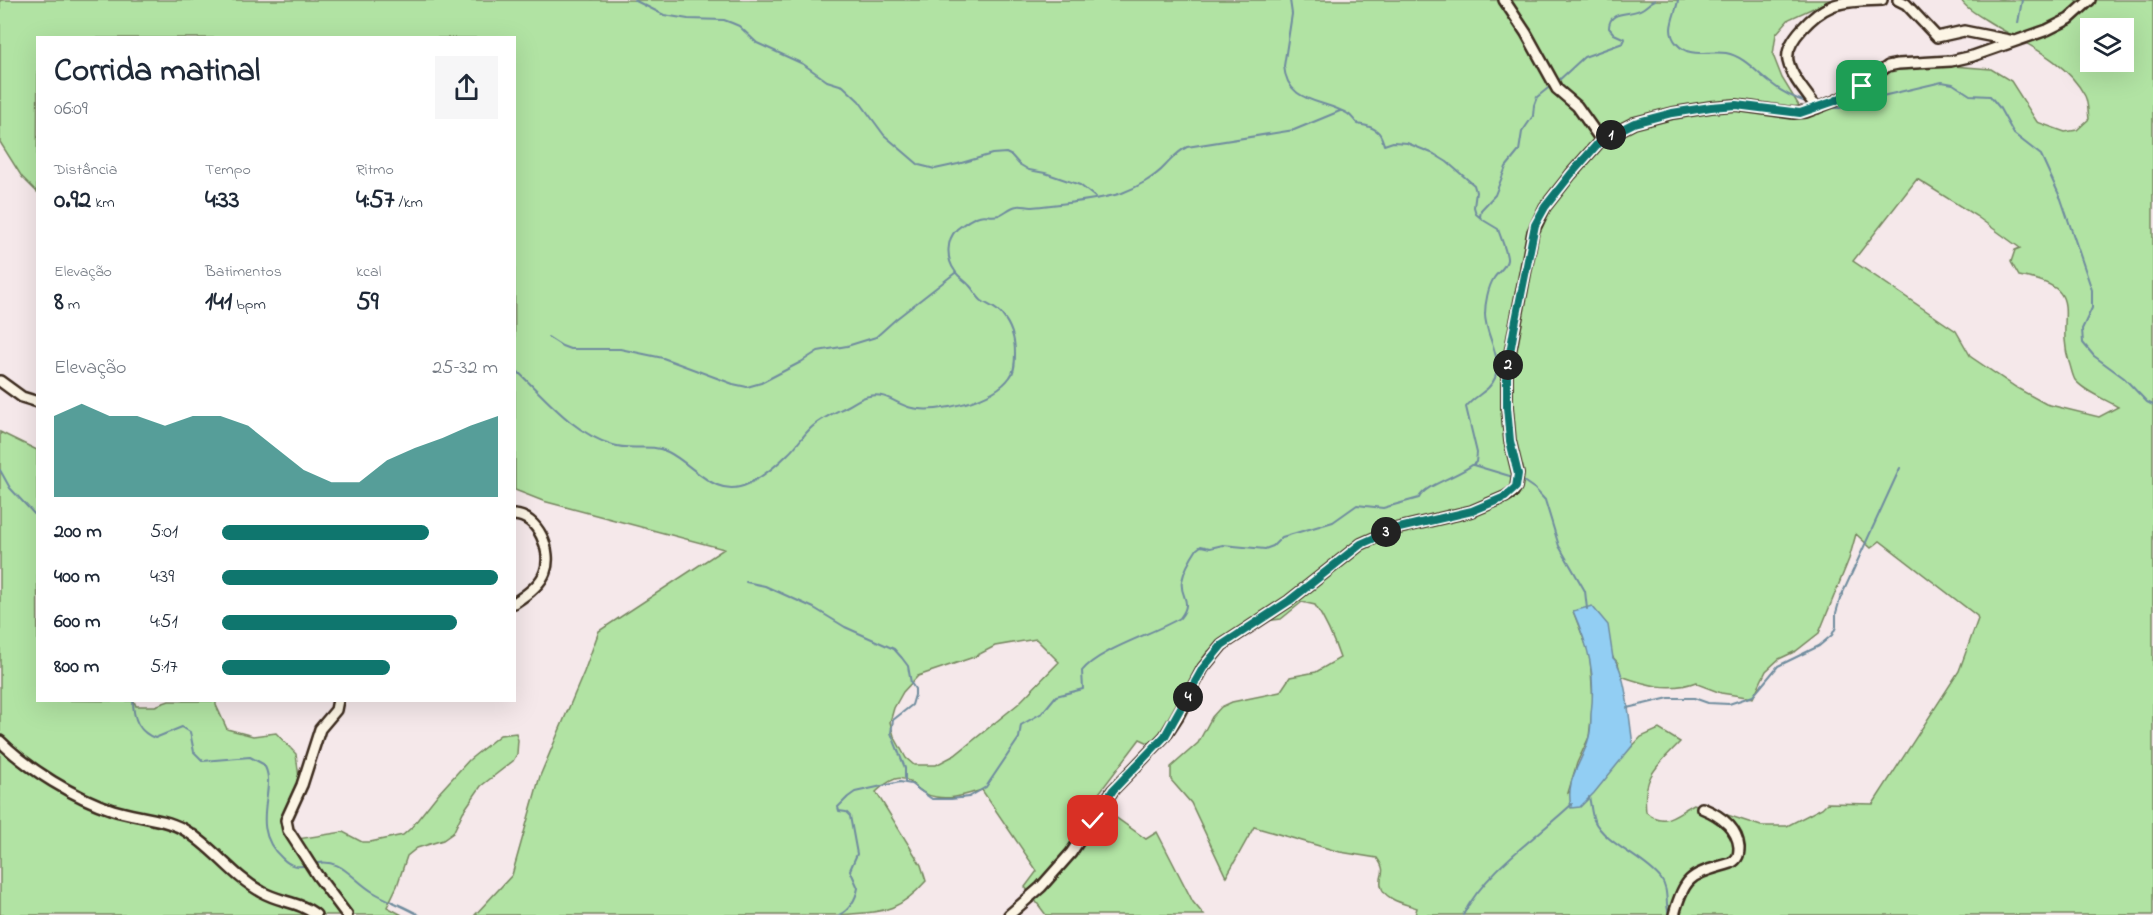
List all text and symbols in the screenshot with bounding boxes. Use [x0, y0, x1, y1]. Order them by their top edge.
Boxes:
map controls [2080, 18, 2134, 72]
button: layers [2080, 18, 2134, 72]
text: Corrida matinal [54, 48, 260, 96]
button: share [435, 56, 498, 119]
pin [1836, 60, 1887, 111]
icon: arrive [1845, 69, 1878, 102]
text: 06:09 [54, 95, 88, 124]
pin: 1 [1596, 120, 1626, 150]
text: 1 [1608, 123, 1614, 147]
text: Distância [54, 158, 117, 182]
text: Tempo [205, 158, 251, 182]
text: Ritmo [356, 158, 394, 182]
text: 0.92 [54, 182, 91, 220]
text: 4:33 [205, 182, 239, 220]
text: 4:57 [356, 182, 395, 220]
text: km [91, 191, 115, 215]
text: /km [395, 191, 423, 215]
text: Elevação [54, 260, 112, 284]
text: Batimentos [205, 260, 282, 284]
text: kcal [356, 260, 381, 284]
text: 8 [54, 284, 64, 322]
text: 141 [205, 284, 232, 322]
text: 59 [356, 284, 379, 322]
text: m [64, 293, 80, 317]
text: bpm [232, 293, 266, 317]
pin: 2 [1493, 350, 1523, 380]
text: 2 [1504, 353, 1512, 377]
text: Elevação [54, 354, 126, 383]
text: 25–32 m [432, 354, 498, 383]
pin: 3 [1371, 517, 1401, 547]
text: 200 m [54, 518, 102, 547]
text: 5:01 [150, 518, 178, 547]
text: 3 [1383, 520, 1389, 544]
text: 400 m [54, 563, 100, 592]
text: 4:39 [150, 563, 174, 592]
text: 600 m [54, 608, 101, 637]
text: 4:51 [150, 608, 178, 637]
text: 800 m [54, 653, 99, 682]
text: 5:17 [150, 653, 178, 682]
pin: 4 [1173, 682, 1203, 712]
text: 4 [1185, 685, 1191, 709]
pin [1067, 795, 1118, 846]
icon: check [1076, 804, 1109, 837]

